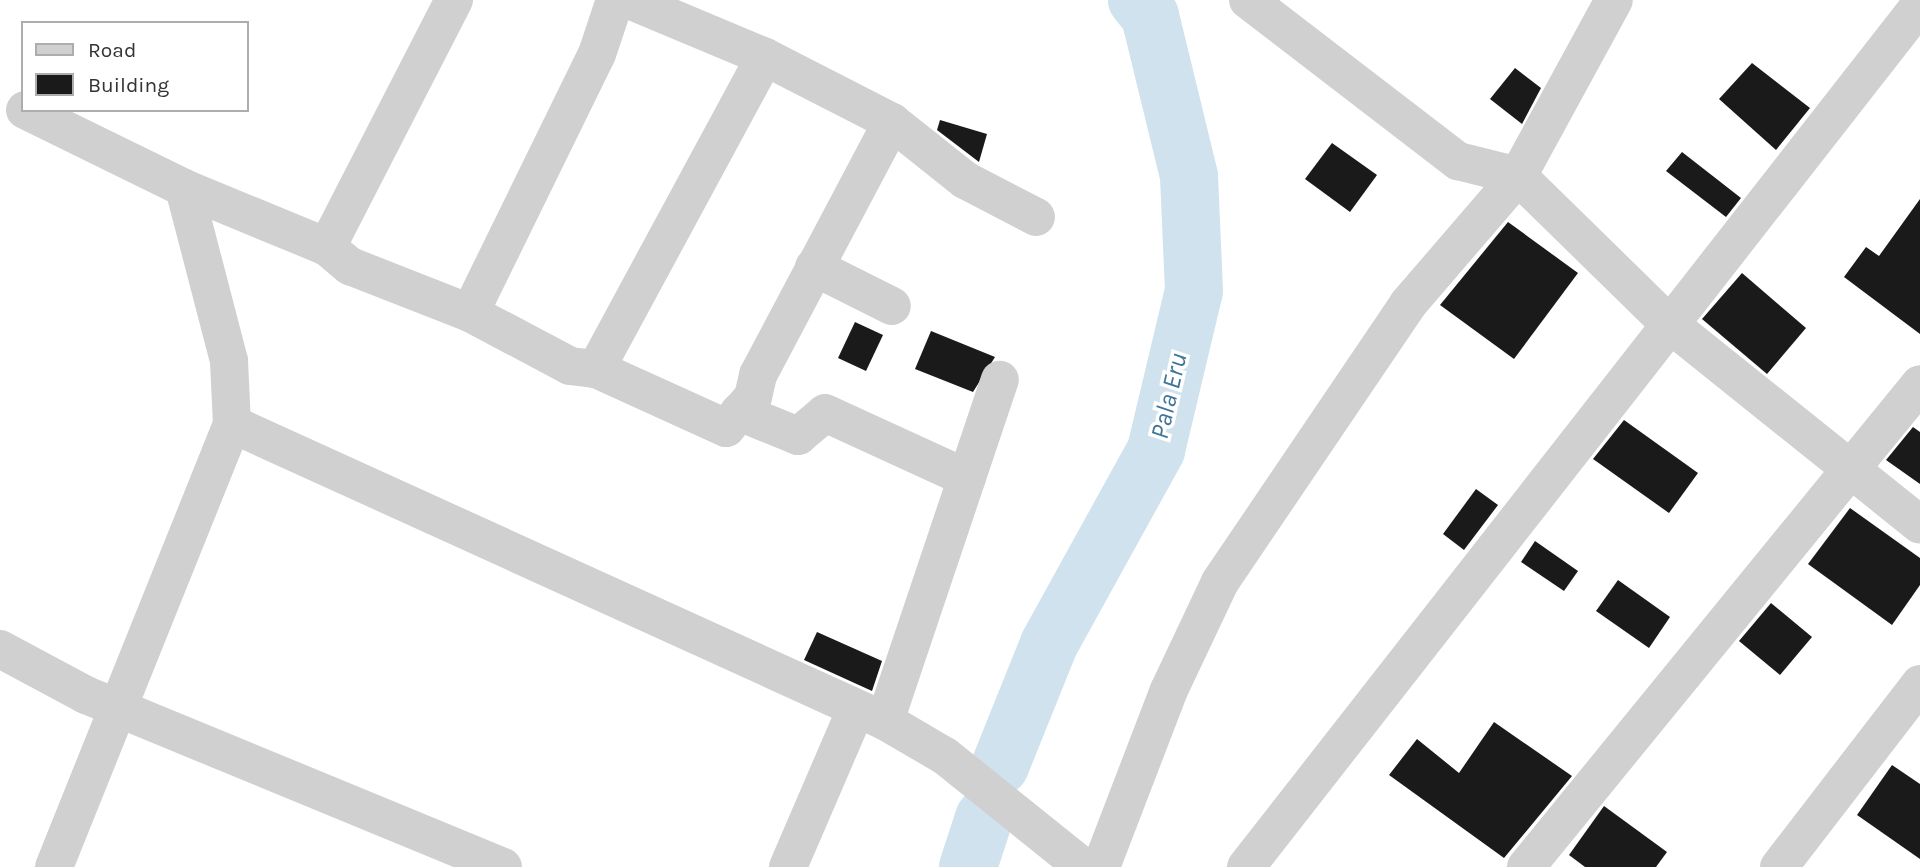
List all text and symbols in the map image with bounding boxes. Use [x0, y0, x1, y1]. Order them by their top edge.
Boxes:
legend [21, 21, 248, 112]
text: Road [88, 38, 136, 62]
text: Building [88, 73, 169, 97]
water label: Pala Eru [1144, 350, 1194, 442]

